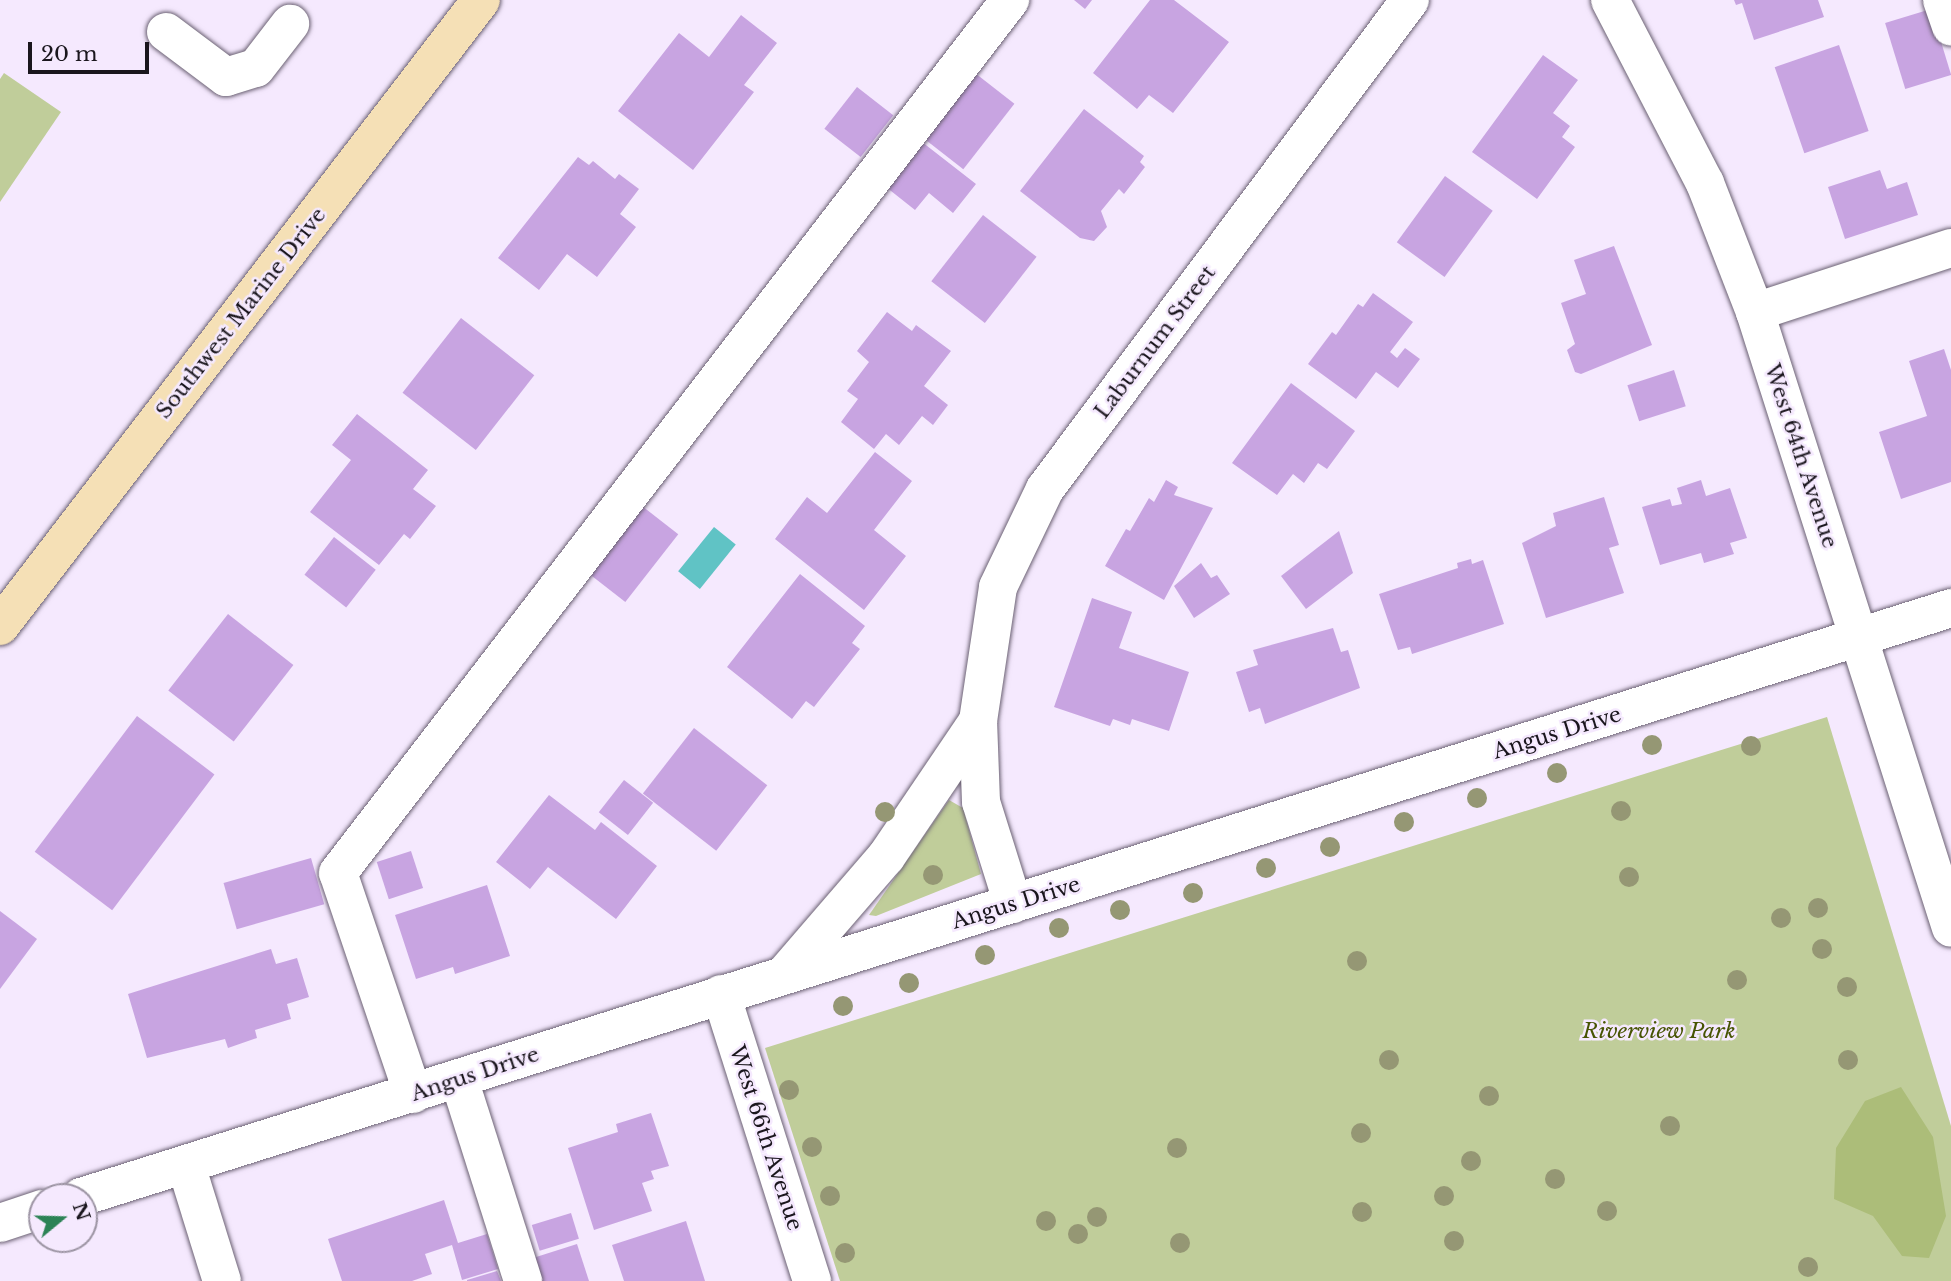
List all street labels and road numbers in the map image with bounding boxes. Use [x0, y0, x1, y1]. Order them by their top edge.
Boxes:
street label: Southwest Marine Drive [151, 203, 331, 423]
street label: Laburnum Street [1089, 261, 1221, 423]
street label: West 64th Avenue [1759, 360, 1843, 552]
street label: Angus Drive [1490, 702, 1624, 764]
street label: Angus Drive [949, 872, 1083, 934]
street label: Angus Drive [408, 1041, 542, 1107]
street label: West 66th Avenue [724, 1042, 808, 1234]

